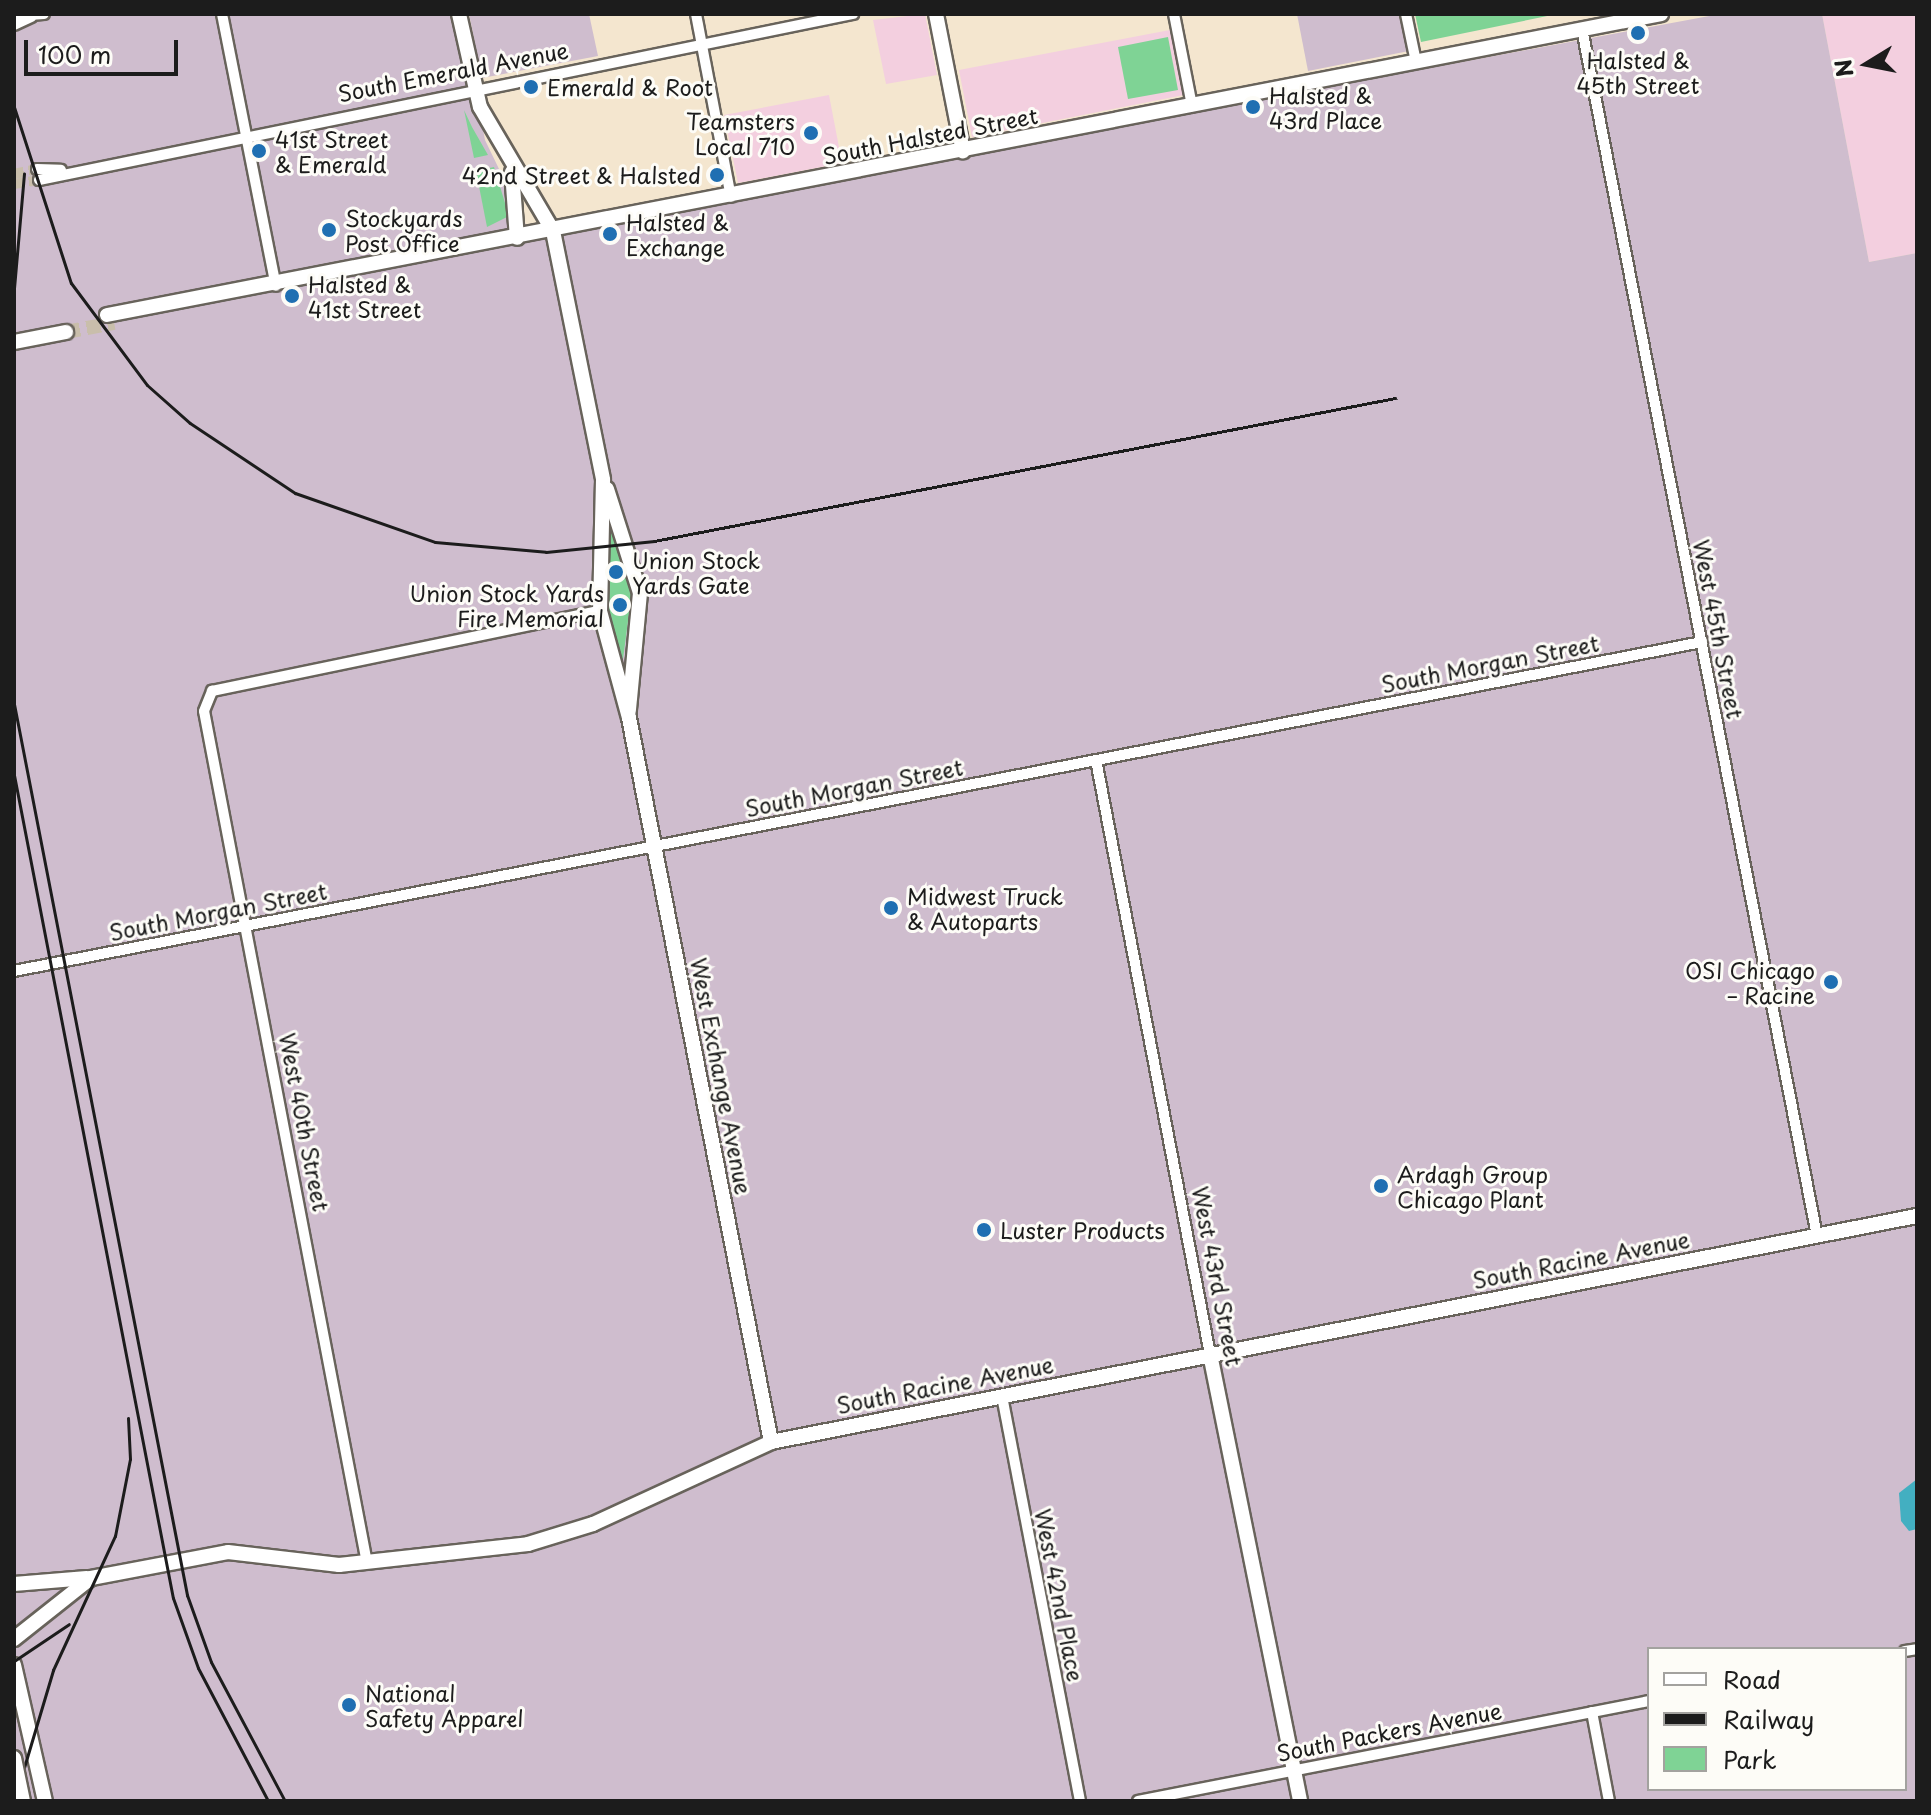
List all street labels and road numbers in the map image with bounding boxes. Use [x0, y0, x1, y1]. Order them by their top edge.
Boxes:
street label: South Emerald Avenue [334, 35, 572, 107]
street label: South Halsted Street [819, 101, 1041, 169]
street label: West 45th Street [1689, 538, 1749, 720]
street label: South Morgan Street [1378, 629, 1602, 697]
street label: South Morgan Street [742, 753, 966, 821]
street label: South Morgan Street [106, 877, 330, 945]
street label: West Exchange Avenue [686, 956, 758, 1196]
street label: West 40th Street [275, 1029, 335, 1215]
street label: West 43rd Street [1188, 1184, 1248, 1368]
street label: South Racine Avenue [1470, 1225, 1692, 1293]
street label: South Racine Avenue [834, 1350, 1056, 1418]
street label: West 42nd Place [1030, 1505, 1090, 1685]
street label: South Packers Avenue [1273, 1696, 1505, 1766]

